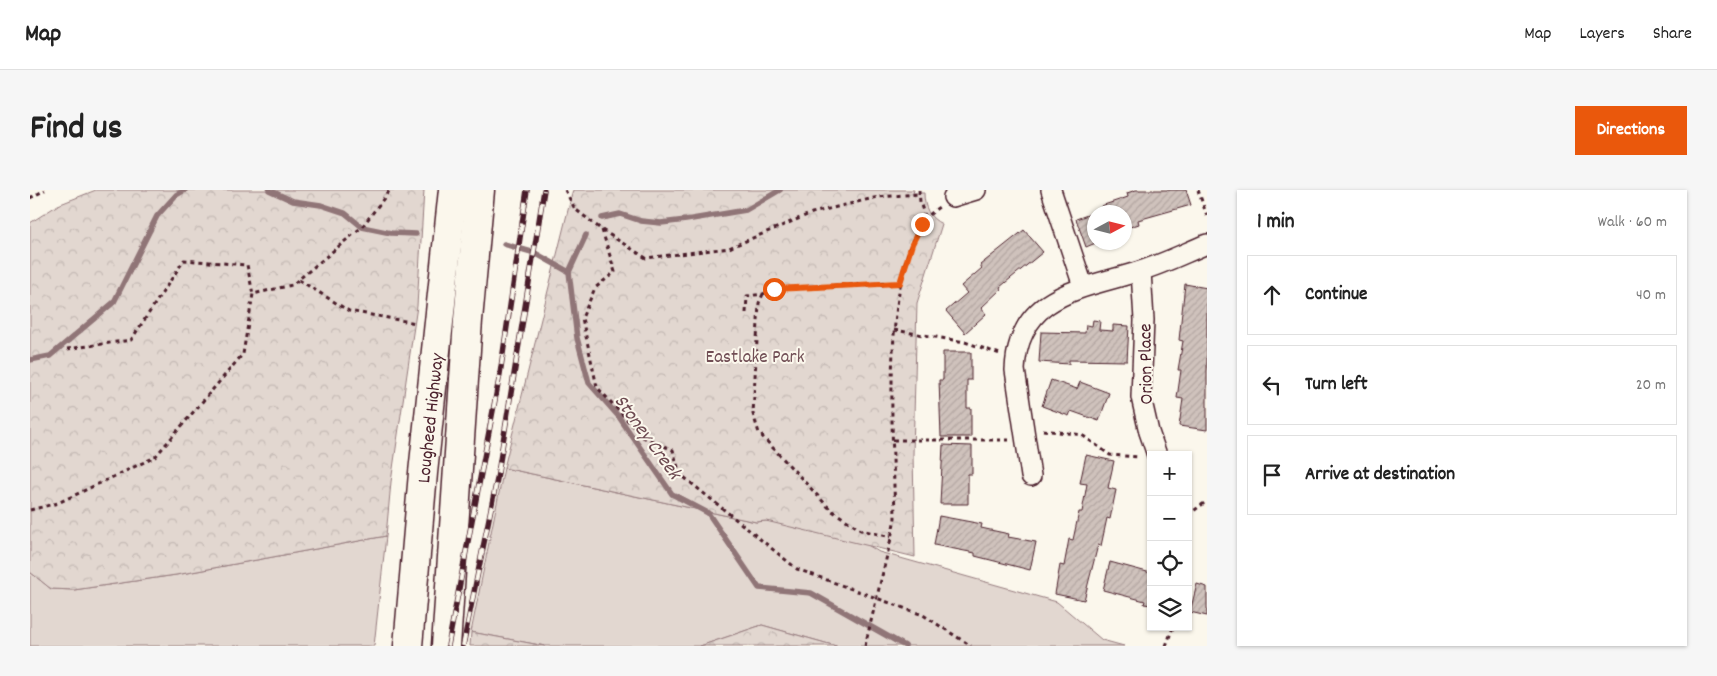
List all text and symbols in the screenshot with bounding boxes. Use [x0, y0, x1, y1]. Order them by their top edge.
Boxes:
text: Map [25, 18, 61, 52]
text: Map [1524, 22, 1551, 47]
text: Layers [1579, 22, 1625, 47]
text: Share [1653, 22, 1692, 47]
text: Find us [30, 105, 122, 155]
button: Directions [1575, 106, 1687, 155]
north arrow [1087, 205, 1132, 250]
text: 1 min [1257, 208, 1294, 238]
text: Walk · 60 m [1598, 211, 1667, 234]
route end [911, 213, 934, 236]
route start [763, 278, 786, 301]
icon: ahead [1258, 281, 1286, 309]
text: Continue [1305, 282, 1367, 309]
text: 40 m [1636, 284, 1666, 307]
street label: Orion Place [1133, 323, 1162, 405]
park label: Eastlake Park [706, 345, 805, 372]
street label: Lougheed Highway [412, 352, 453, 484]
icon: left [1258, 371, 1286, 399]
text: Turn left [1305, 372, 1368, 399]
text: 20 m [1636, 374, 1666, 397]
water label: Stoney Creek [606, 390, 688, 487]
map controls [1147, 451, 1192, 631]
button: + [1147, 451, 1192, 496]
icon: arrive [1258, 461, 1286, 489]
text: Arrive at destination [1305, 462, 1455, 489]
button: − [1147, 496, 1192, 541]
button: locate [1147, 541, 1192, 586]
button: layers [1147, 586, 1192, 631]

